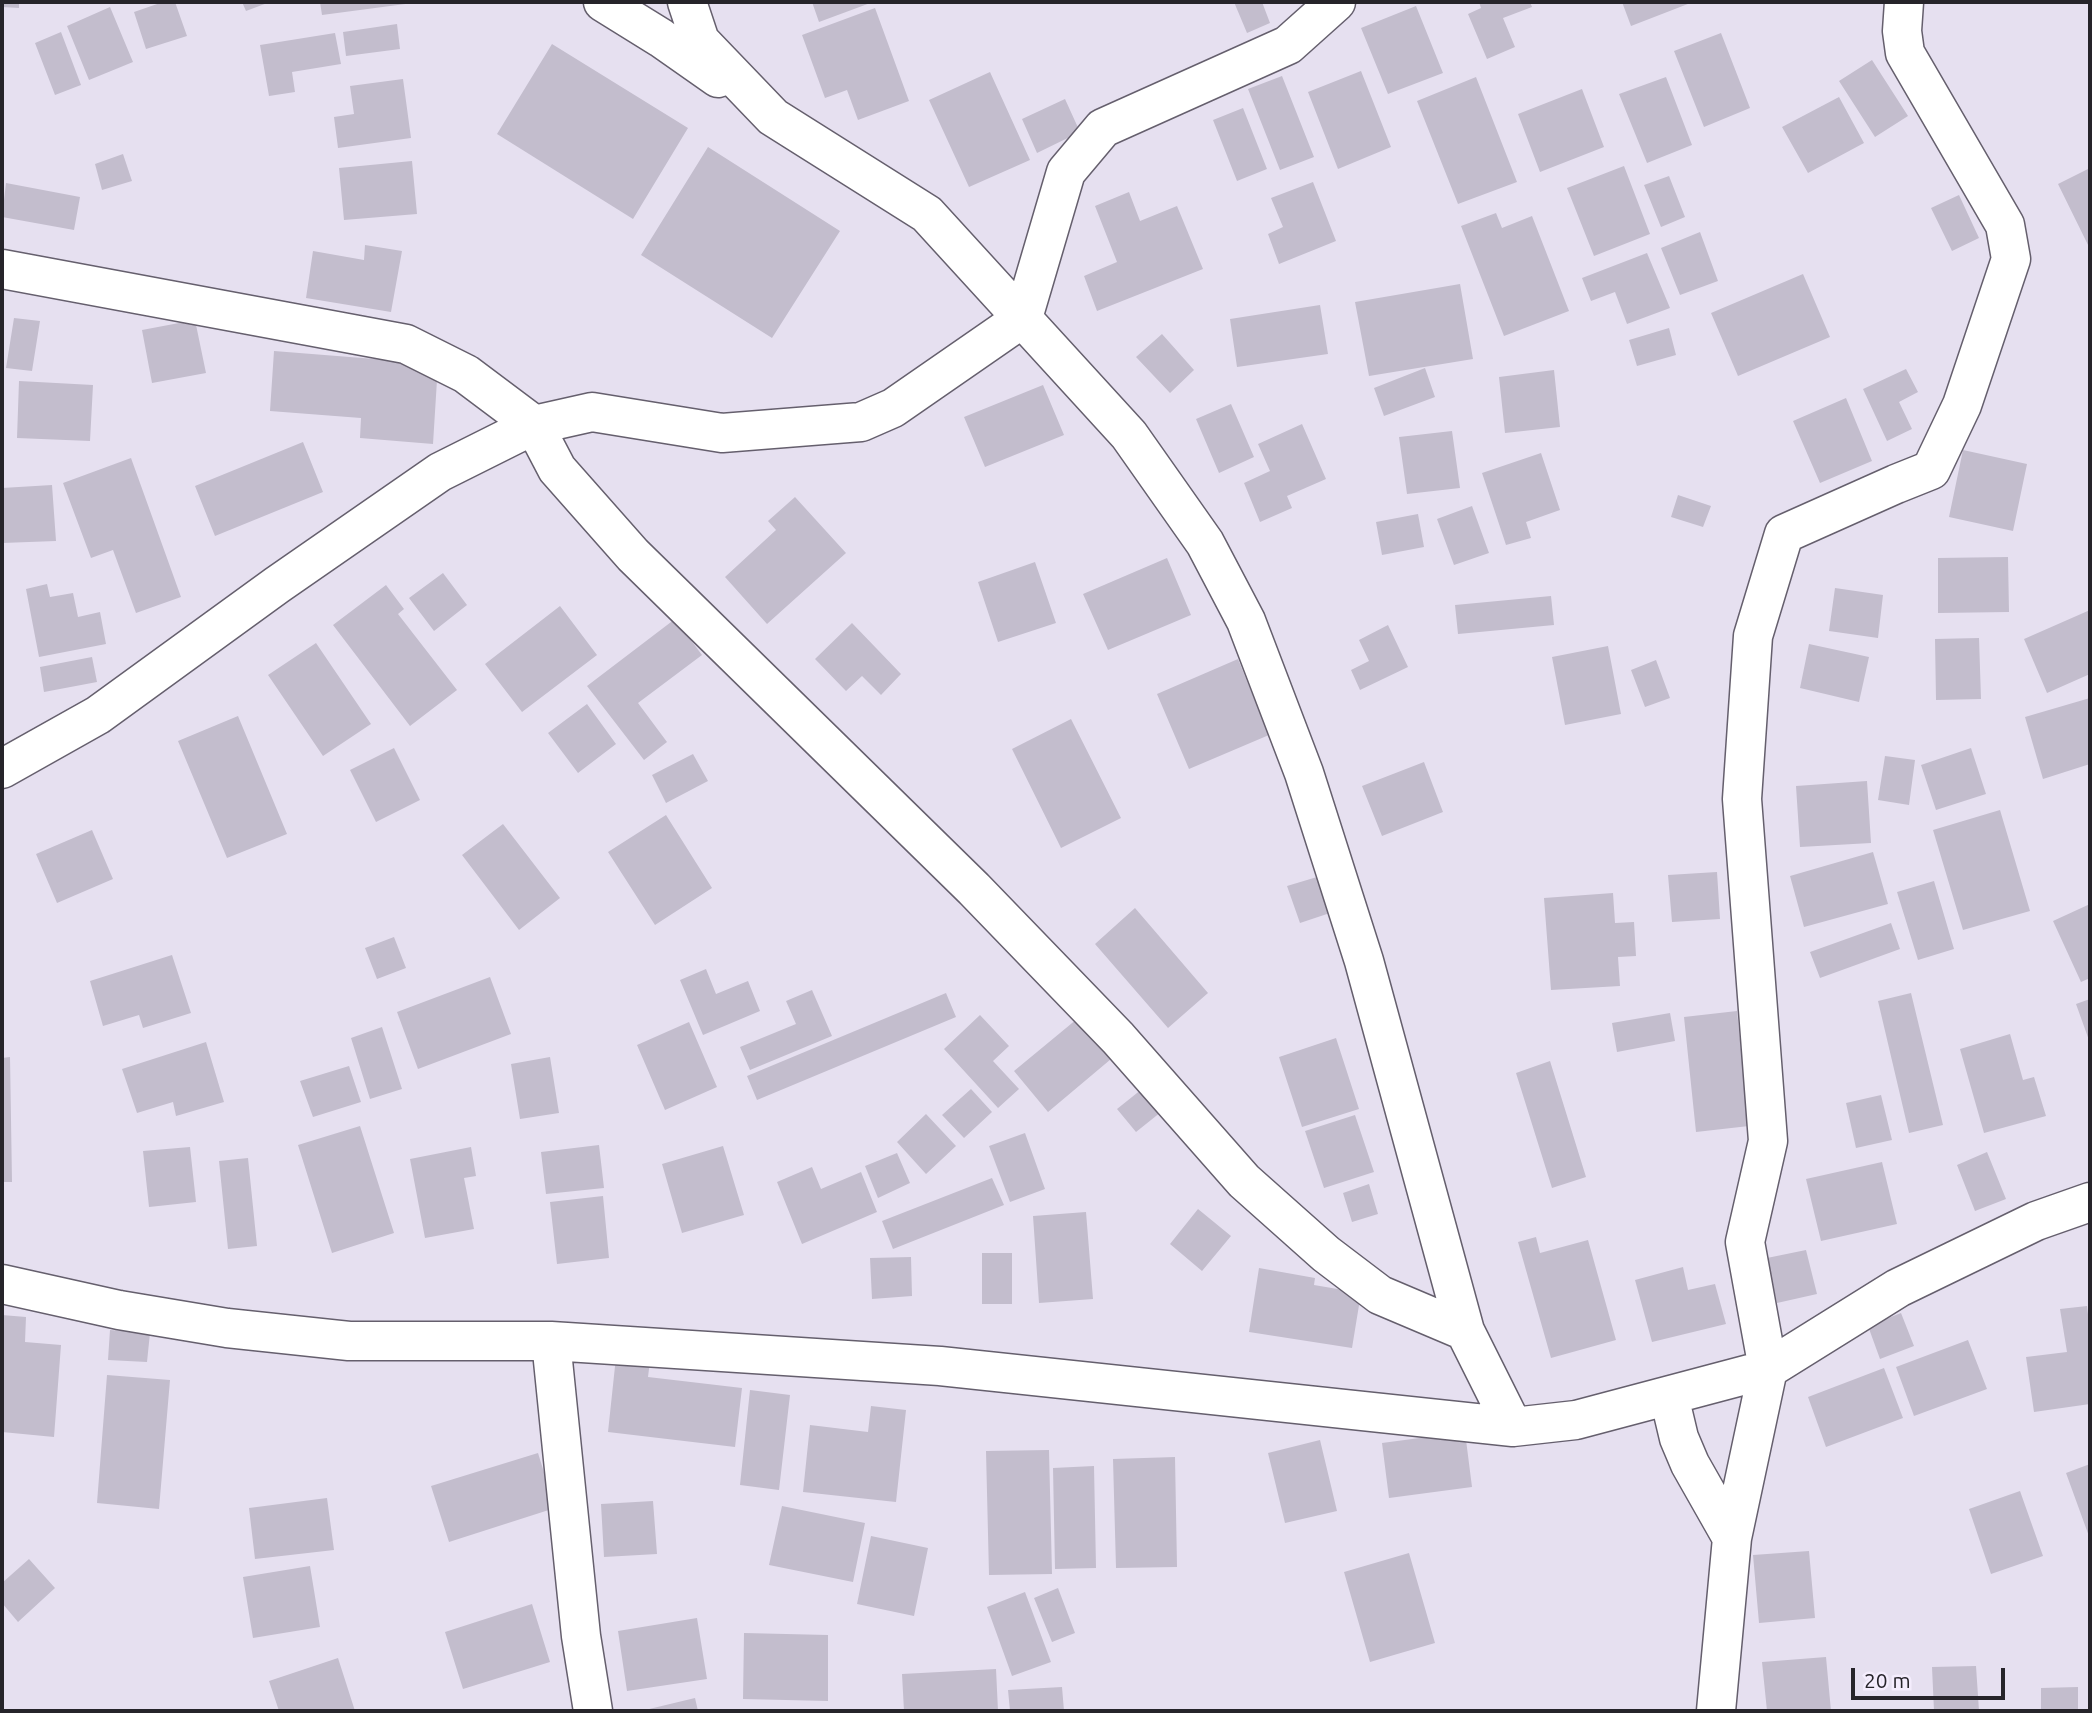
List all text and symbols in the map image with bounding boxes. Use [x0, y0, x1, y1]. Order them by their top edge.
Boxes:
scale bar [1854, 1654, 2008, 1698]
text: 20 m [1864, 1668, 1911, 1692]

